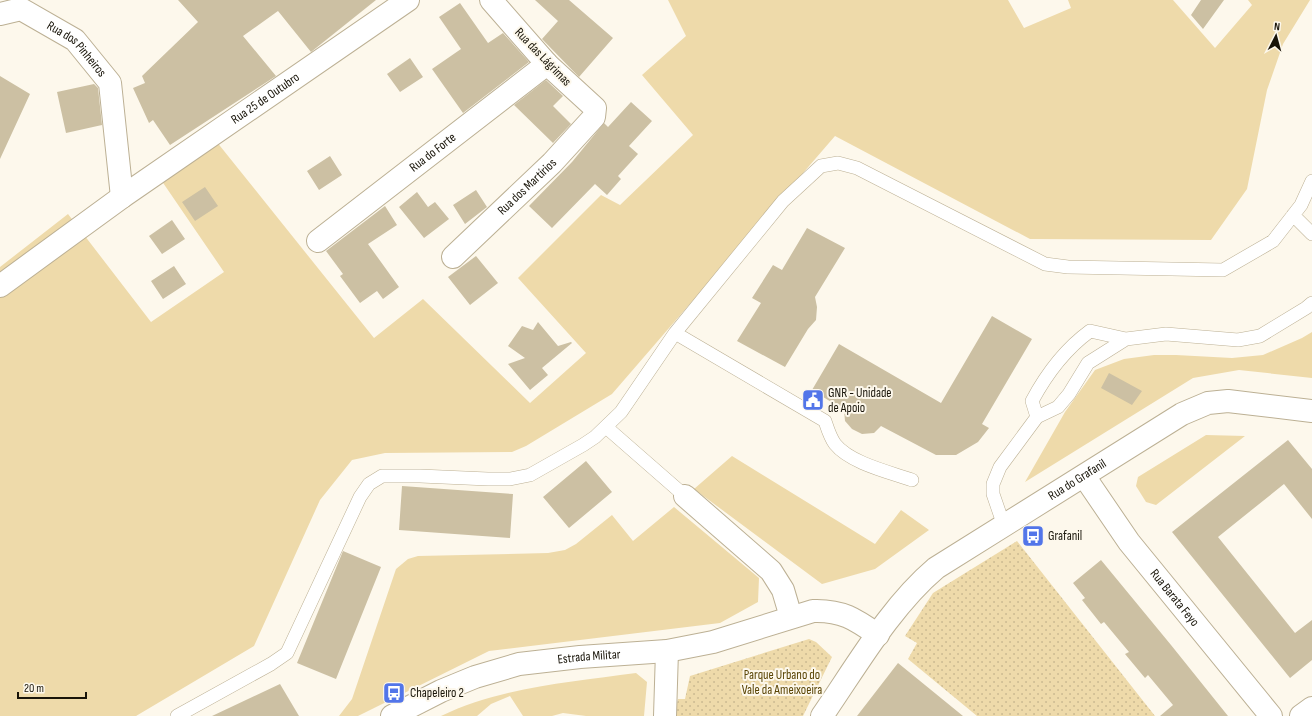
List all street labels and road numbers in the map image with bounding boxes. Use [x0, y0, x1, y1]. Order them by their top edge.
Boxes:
street label: Rua dos Pinheiros [44, 18, 110, 81]
street label: Rua das Lágrimas [511, 25, 575, 90]
street label: Rua 25 de Outubro [228, 69, 303, 127]
street label: Rua do Forte [406, 129, 459, 175]
street label: Rua dos Martírios [494, 155, 560, 219]
street label: Rua do Grafanil [1045, 455, 1109, 504]
street label: Rua Barata Feyo [1147, 566, 1203, 630]
street label: Estrada Militar [557, 646, 621, 668]

